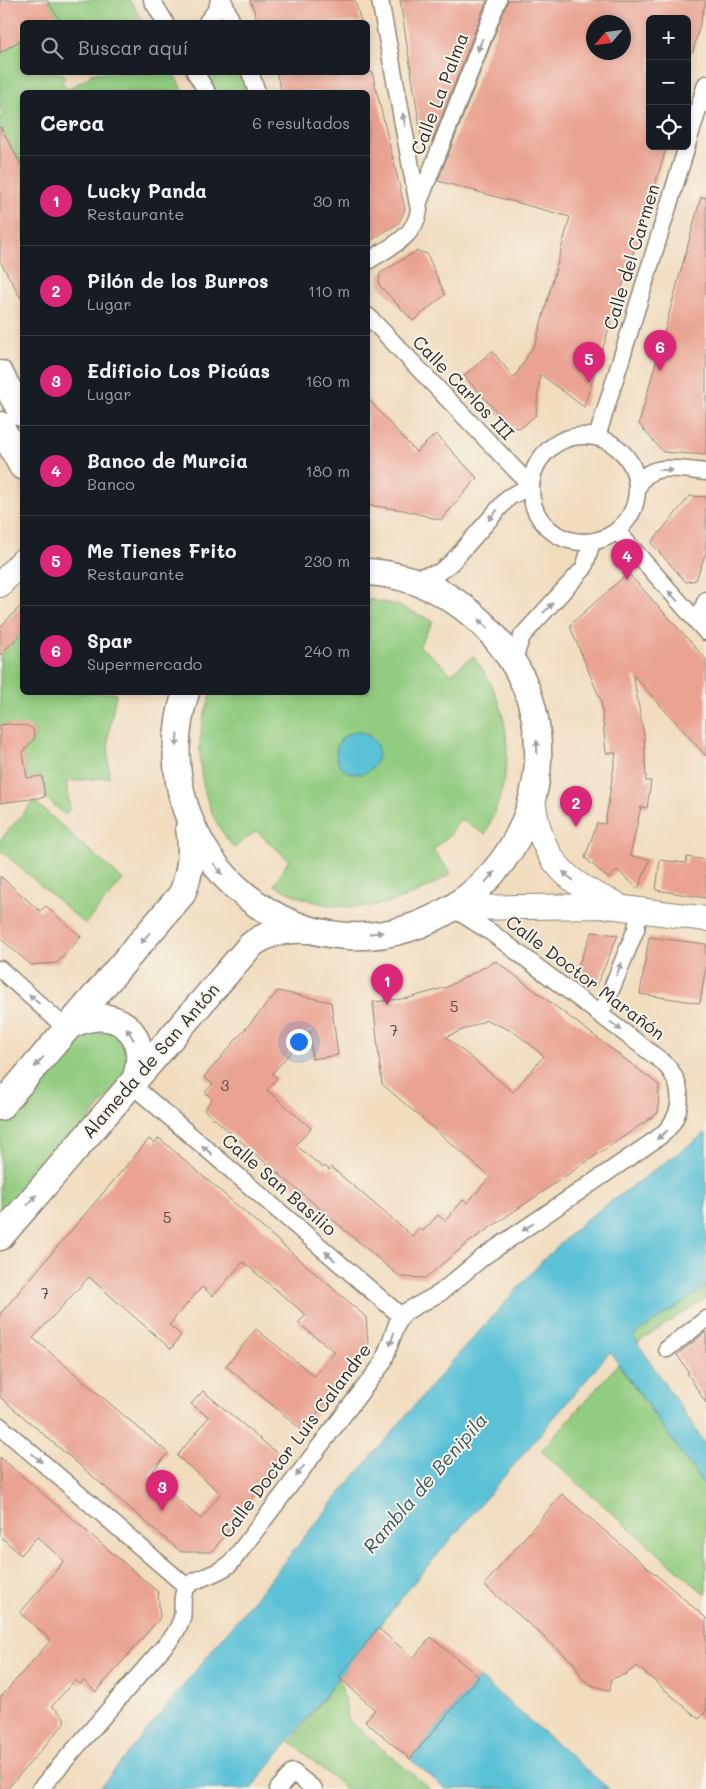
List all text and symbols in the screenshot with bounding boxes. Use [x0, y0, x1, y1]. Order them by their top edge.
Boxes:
north arrow [586, 15, 631, 60]
map controls [646, 15, 691, 150]
button: + [646, 15, 691, 60]
search box [20, 20, 370, 75]
street label: Calle La Palma [405, 29, 473, 158]
icon: search [38, 34, 66, 62]
text: Buscar aquí [78, 35, 188, 60]
one-way arrow [476, 38, 483, 53]
button: − [646, 60, 691, 105]
button: locate [646, 105, 691, 150]
text: Cerca [40, 109, 105, 136]
one-way arrow [399, 111, 407, 127]
text: 6 resultados [252, 112, 350, 133]
text: Lucky Panda [87, 178, 207, 203]
street label: Calle del Carmen [597, 181, 665, 333]
text: 1 [52, 190, 60, 211]
text: 30 m [313, 190, 350, 211]
text: Restaurante [87, 203, 185, 224]
text: Pilón de los Burros [87, 268, 269, 293]
text: 2 [52, 280, 60, 301]
text: 110 m [308, 280, 350, 301]
text: Lugar [87, 293, 131, 314]
street label: Calle Carlos III [408, 330, 520, 445]
pin: 6 [644, 330, 676, 371]
pin: 5 [573, 342, 605, 383]
text: Edificio Los Picúas [87, 358, 270, 383]
text: 3 [51, 370, 61, 391]
text: 160 m [305, 370, 350, 391]
text: Lugar [87, 383, 131, 404]
text: Banco de Murcia [87, 448, 248, 473]
text: 4 [51, 460, 61, 481]
text: 180 m [305, 460, 350, 481]
one-way arrow [659, 466, 675, 474]
text: Banco [87, 473, 135, 494]
one-way arrow [488, 509, 499, 521]
text: Me Tienes Frito [87, 538, 237, 563]
pin: 4 [611, 539, 643, 580]
text: 5 [51, 550, 61, 571]
text: 230 m [304, 550, 350, 571]
text: Restaurante [87, 563, 185, 584]
one-way arrow [667, 590, 679, 602]
one-way arrow [542, 602, 554, 614]
one-way arrow [477, 618, 489, 630]
text: Spar [87, 628, 132, 653]
text: 6 [51, 640, 61, 661]
text: 240 m [304, 640, 350, 661]
text: Supermercado [87, 653, 202, 674]
one-way arrow [172, 732, 180, 748]
one-way arrow [533, 739, 541, 755]
pin: 2 [560, 786, 592, 827]
one-way arrow [213, 862, 224, 875]
one-way arrow [562, 870, 575, 881]
one-way arrow [484, 871, 496, 883]
street label: Calle Doctor Marañón [501, 909, 670, 1045]
one-way arrow [368, 929, 384, 937]
one-way arrow [139, 932, 151, 944]
one-way arrow [616, 962, 624, 976]
pin: 1 [371, 964, 403, 1005]
street label: Alameda de San Antón [76, 978, 224, 1143]
one-way arrow [28, 993, 40, 1005]
house number: 5 [450, 996, 458, 1016]
house number: 7 [390, 1020, 398, 1040]
one-way arrow [609, 1021, 623, 1031]
one-way arrow [126, 1027, 135, 1040]
your location [286, 1029, 312, 1055]
one-way arrow [33, 1055, 45, 1067]
house number: 3 [221, 1075, 230, 1095]
street label: Calle San Basilio [217, 1128, 342, 1241]
one-way arrow [656, 1129, 669, 1140]
one-way arrow [202, 1144, 214, 1156]
one-way arrow [26, 1194, 37, 1207]
house number: 5 [163, 1207, 171, 1227]
one-way arrow [521, 1222, 535, 1232]
one-way arrow [325, 1250, 337, 1262]
house number: 7 [41, 1283, 49, 1303]
one-way arrow [388, 1331, 396, 1346]
street label: Calle Doctor Luis Calandre [214, 1338, 376, 1543]
water label: Rambla de Benipila [357, 1407, 492, 1558]
one-way arrow [30, 1452, 43, 1463]
one-way arrow [295, 1464, 305, 1478]
pin: 3 [146, 1470, 178, 1511]

